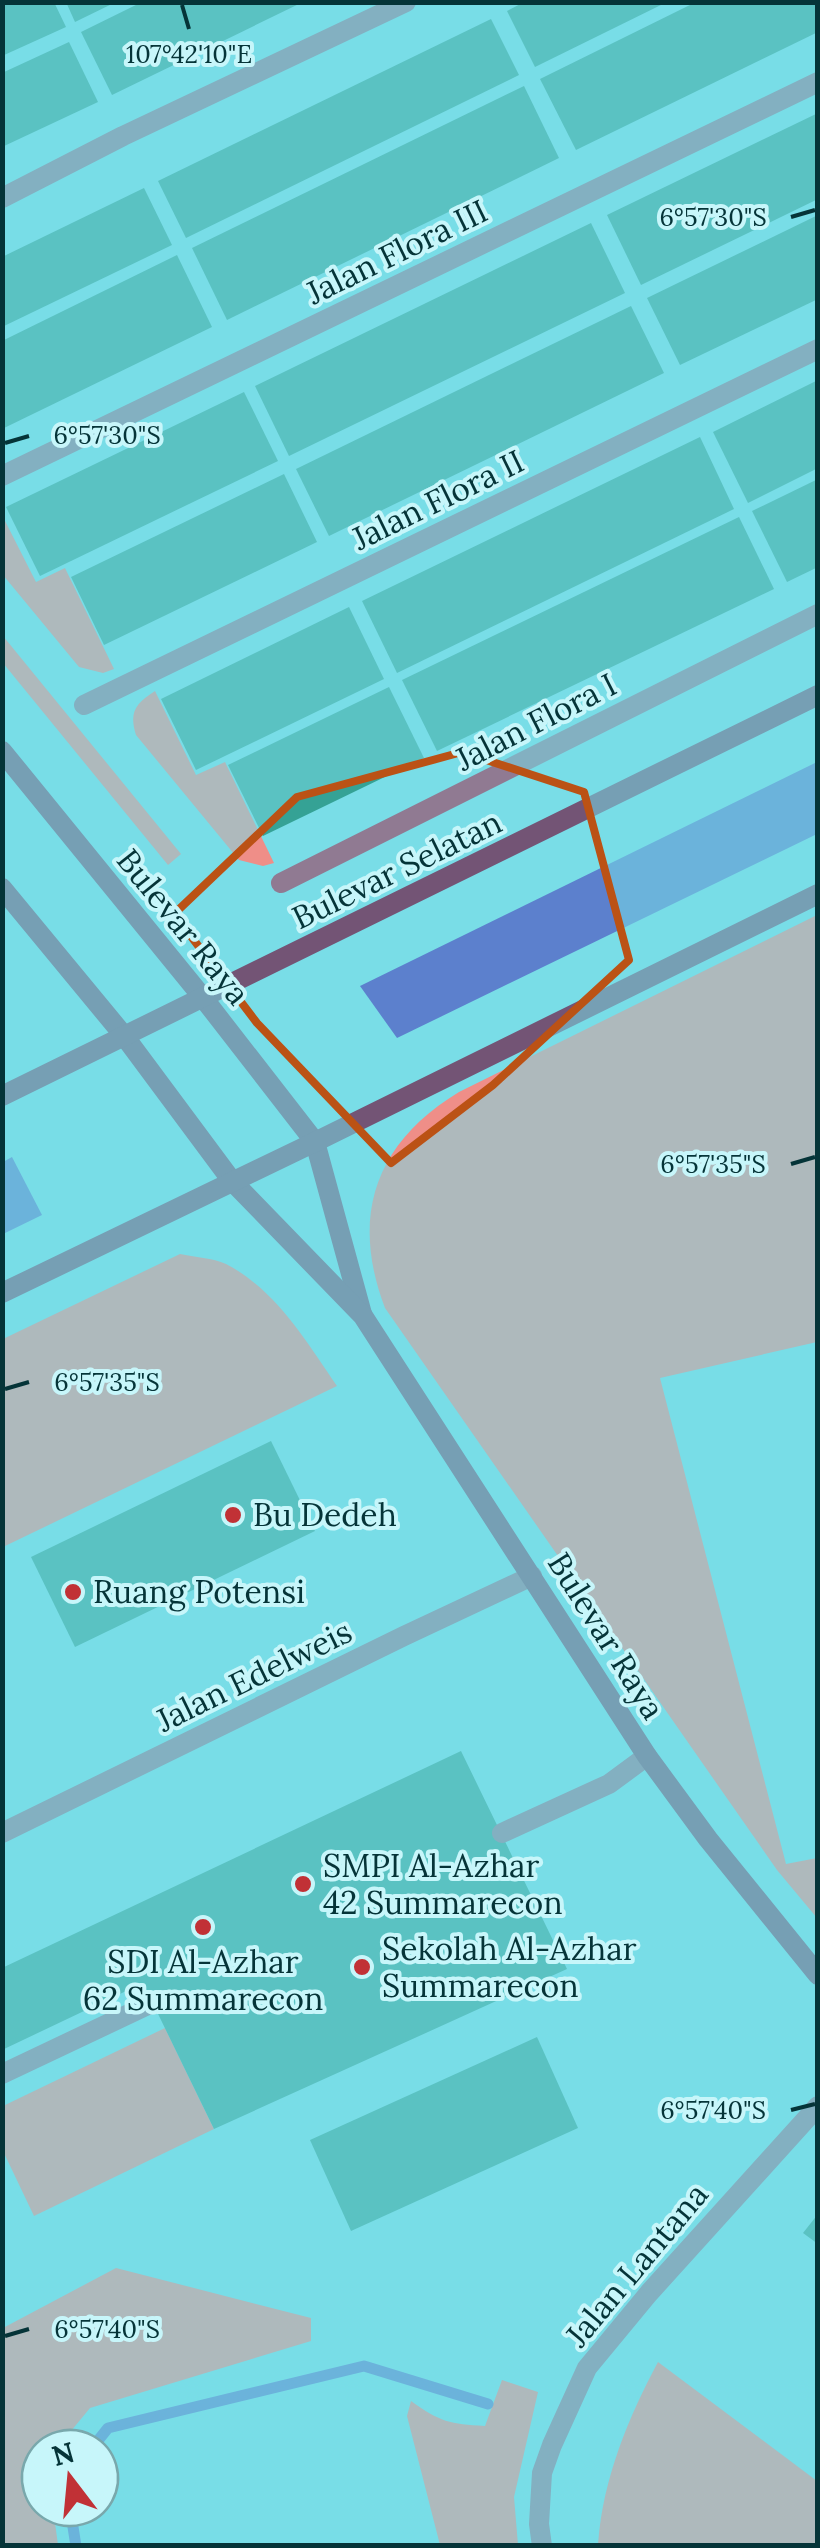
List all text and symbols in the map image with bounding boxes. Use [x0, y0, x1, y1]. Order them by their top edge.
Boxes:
text: 107°42'10"E [126, 38, 252, 70]
street label: Jalan Flora III [298, 190, 494, 314]
text: 6°57'30"S [659, 201, 767, 233]
text: 6°57'30"S [53, 419, 161, 451]
street label: Jalan Flora II [344, 440, 530, 559]
street label: Jalan Flora I [447, 664, 623, 780]
street label: Bulevar Selatan [285, 801, 508, 938]
street label: Bulevar Raya [108, 840, 259, 1013]
text: 6°57'35"S [660, 1148, 766, 1180]
text: 6°57'35"S [54, 1366, 160, 1398]
place label: Bu Dedeh [253, 1494, 397, 1535]
marker: Bu Dedeh [222, 1504, 244, 1526]
street label: Bulevar Raya [539, 1545, 674, 1727]
place label: Ruang Potensi [93, 1571, 305, 1612]
marker: Ruang Potensi [62, 1581, 84, 1603]
street label: Jalan Edelweis [148, 1611, 358, 1741]
place label: SMPI Al-Azhar 42 Summarecon [323, 1845, 563, 1923]
marker: SMPI Al-Azhar 42 Summarecon [292, 1873, 314, 1895]
marker: SDI Al-Azhar 62 Summarecon [192, 1916, 214, 1938]
place label: Sekolah Al-Azhar Summarecon [382, 1928, 637, 2006]
place label: SDI Al-Azhar 62 Summarecon [83, 1941, 323, 2019]
marker: Sekolah Al-Azhar Summarecon [351, 1956, 373, 1978]
text: 6°57'40"S [660, 2094, 766, 2126]
street label: Jalan Lantana [556, 2175, 717, 2356]
text: 6°57'40"S [54, 2313, 160, 2345]
north arrow [20, 2428, 120, 2528]
text: N [48, 2434, 78, 2474]

